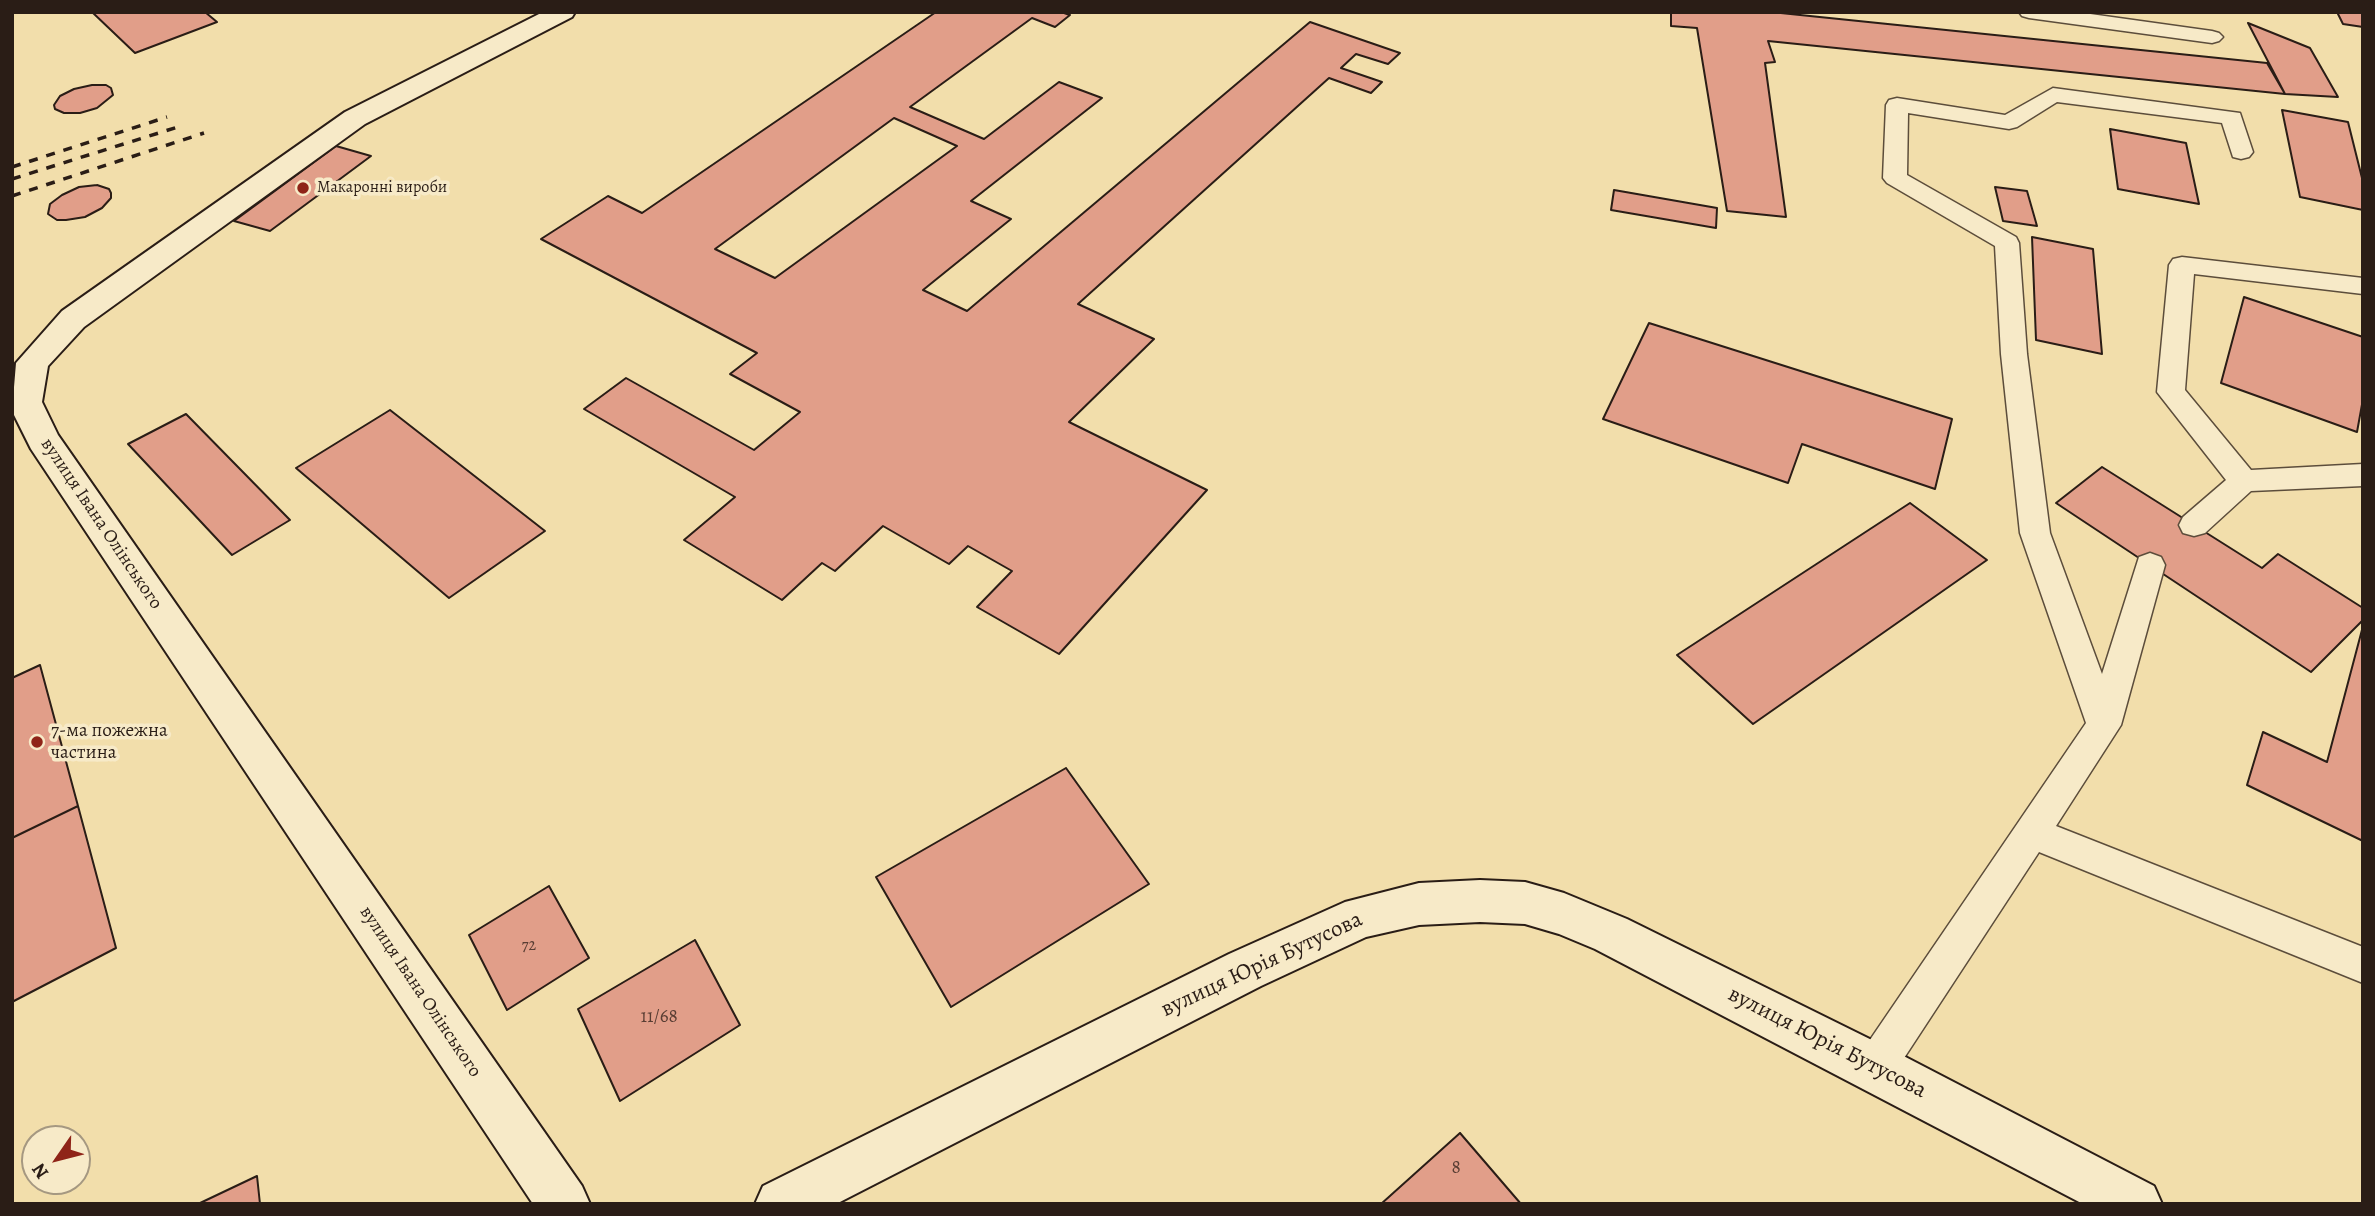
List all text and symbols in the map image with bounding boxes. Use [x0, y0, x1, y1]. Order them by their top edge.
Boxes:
place label: Макаронні вироби [317, 178, 447, 198]
marker: Макаронні вироби [295, 180, 311, 196]
street label: вулиця Івана Олінського [35, 434, 167, 614]
place label: 7-ма пожежна частина [51, 720, 168, 764]
marker: 7-ма пожежна частина [29, 734, 45, 750]
street label: вулиця Івана Олінського [354, 902, 486, 1082]
street label: вулиця Юрія Бутусова [1157, 906, 1367, 1024]
house number: 72 [522, 936, 536, 956]
street label: вулиця Юрія Бутусова [1723, 981, 1931, 1105]
house number: 11/68 [640, 1006, 678, 1028]
north arrow [21, 1125, 91, 1195]
house number: 8 [1451, 1157, 1461, 1179]
text: N [26, 1158, 55, 1184]

